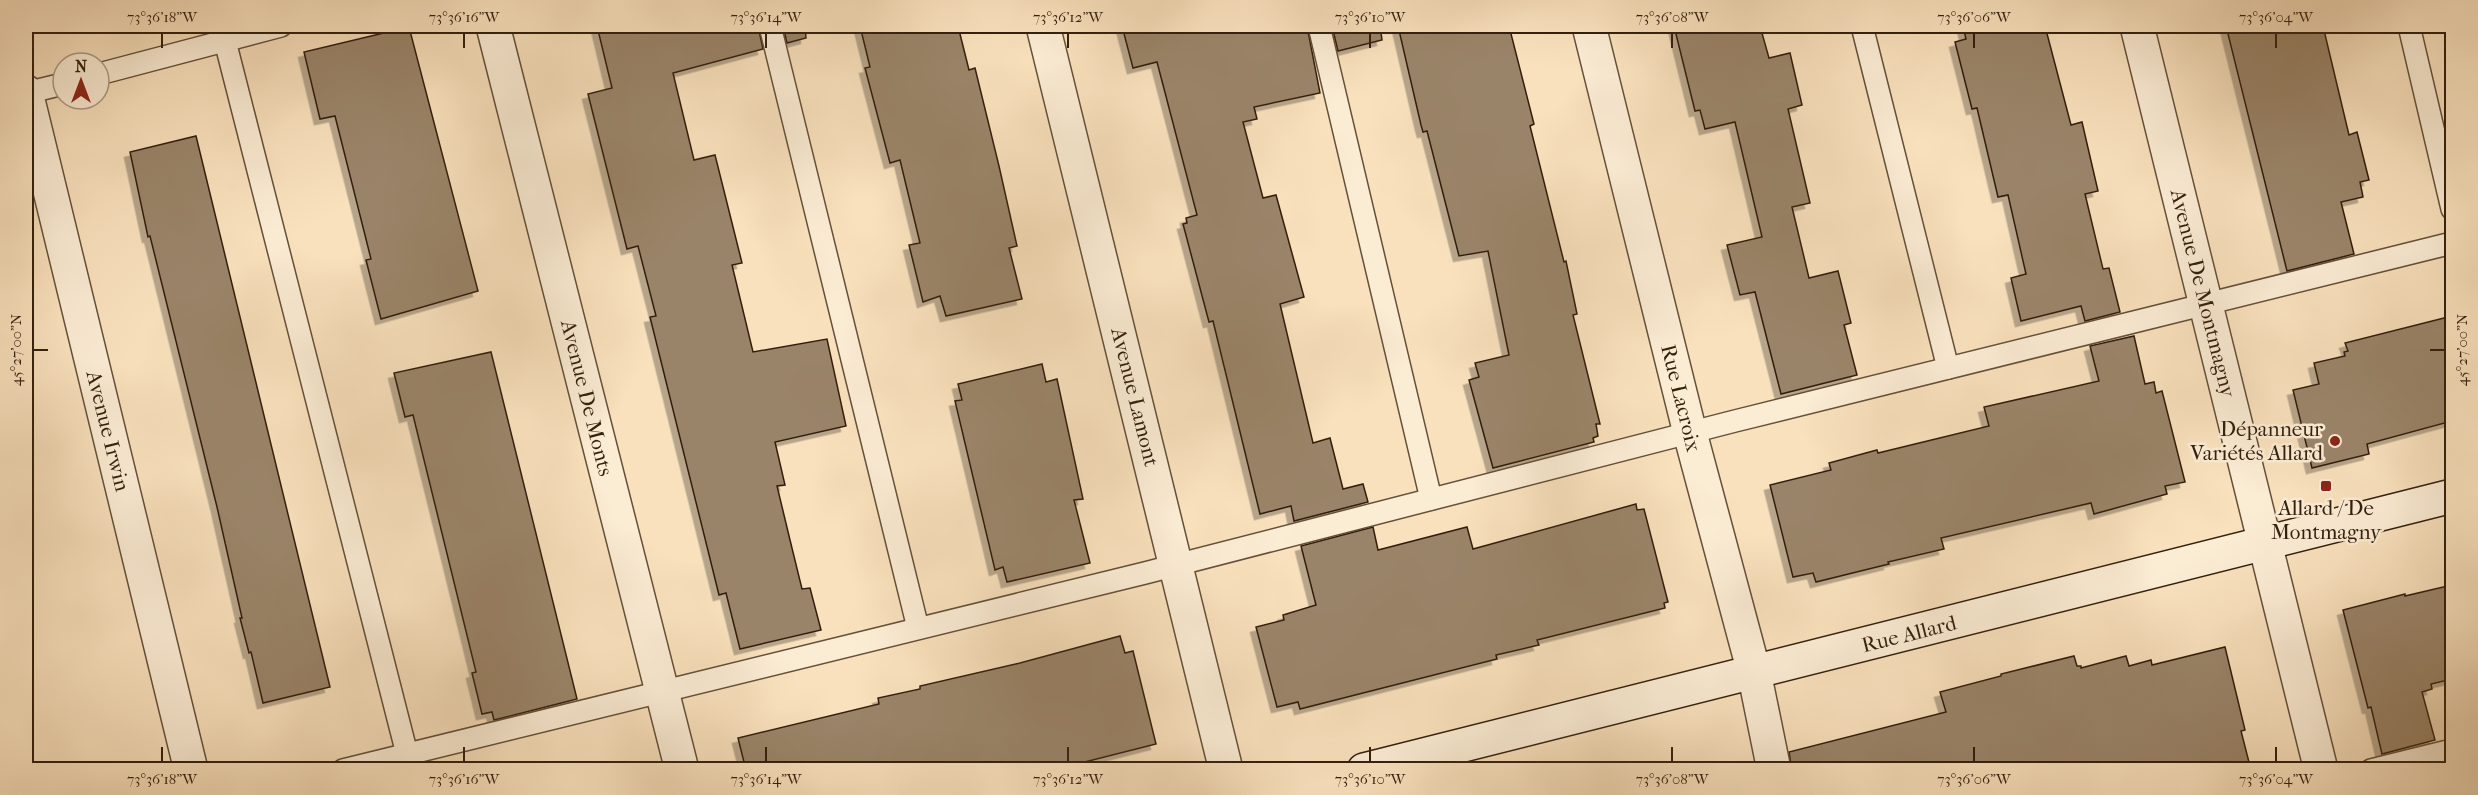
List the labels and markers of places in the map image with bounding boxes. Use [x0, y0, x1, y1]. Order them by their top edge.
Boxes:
place label: Dépanneur Variétés Allard [2189, 417, 2324, 465]
marker: Dépanneur Variétés Allard [2328, 434, 2342, 448]
marker: Allard / De Montmagny [2319, 479, 2333, 493]
place label: Allard / De Montmagny [2271, 496, 2382, 544]

